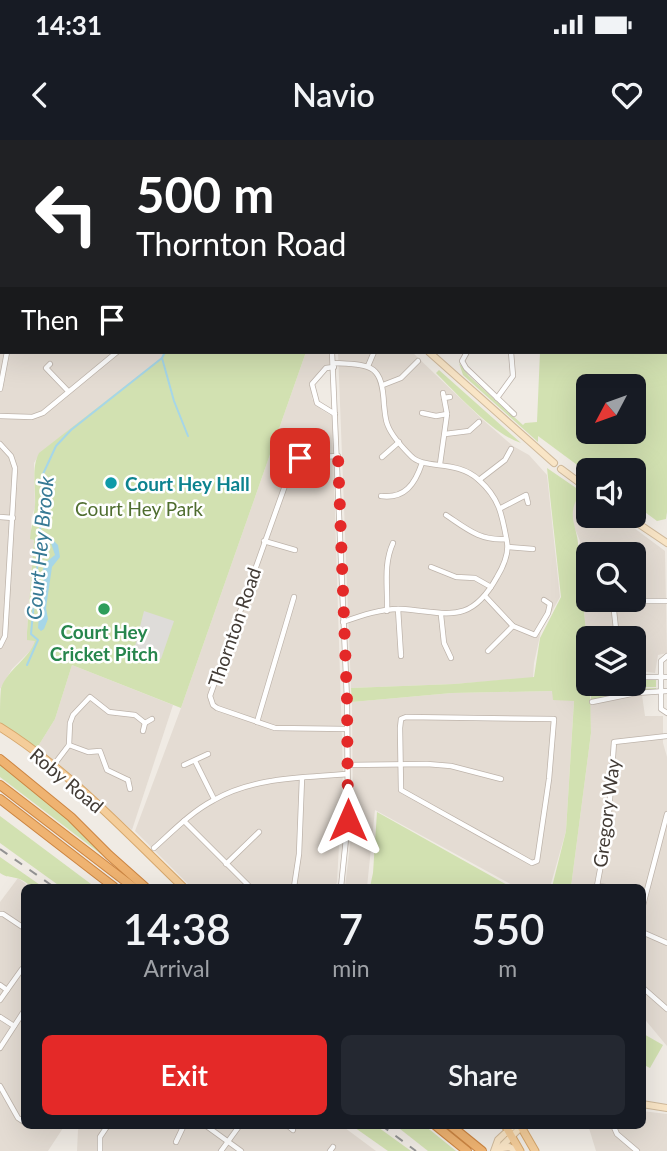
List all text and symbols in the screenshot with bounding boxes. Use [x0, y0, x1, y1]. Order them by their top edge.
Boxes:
text: 14:31 [35, 9, 102, 41]
text: Navio [292, 75, 375, 114]
icon: back [21, 76, 59, 114]
icon: heart [608, 76, 646, 114]
text: 500 m [136, 165, 274, 223]
icon: left [21, 168, 112, 259]
text: Thornton Road [136, 224, 346, 263]
icon: arrive [93, 301, 131, 339]
text: Then [21, 304, 79, 336]
north arrow [576, 374, 646, 444]
map controls [576, 374, 646, 696]
pin [270, 428, 330, 488]
icon: arrive [281, 439, 319, 477]
button: sound [576, 458, 646, 528]
place label: Court Hey Hall [125, 472, 250, 495]
water label: Court Hey Brook [20, 474, 58, 621]
marker: Court Hey Hall [103, 475, 119, 491]
park label: Court Hey Park [75, 497, 203, 520]
button: search [576, 542, 646, 612]
street label: Thornton Road [203, 564, 265, 690]
marker: Court Hey Cricket Pitch [96, 601, 112, 617]
place label: Court Hey Cricket Pitch [50, 620, 158, 665]
button: layers [576, 626, 646, 696]
street label: Roby Road [26, 743, 108, 817]
street label: Gregory Way [588, 757, 624, 869]
position arrow [311, 783, 385, 857]
text: 14:38 [123, 904, 231, 954]
text: 7 [339, 904, 363, 954]
text: 550 [471, 904, 544, 954]
text: Arrival [144, 954, 210, 982]
text: min [332, 954, 370, 982]
text: m [498, 954, 517, 982]
button: Exit [42, 1035, 327, 1115]
button: Share [341, 1035, 625, 1115]

